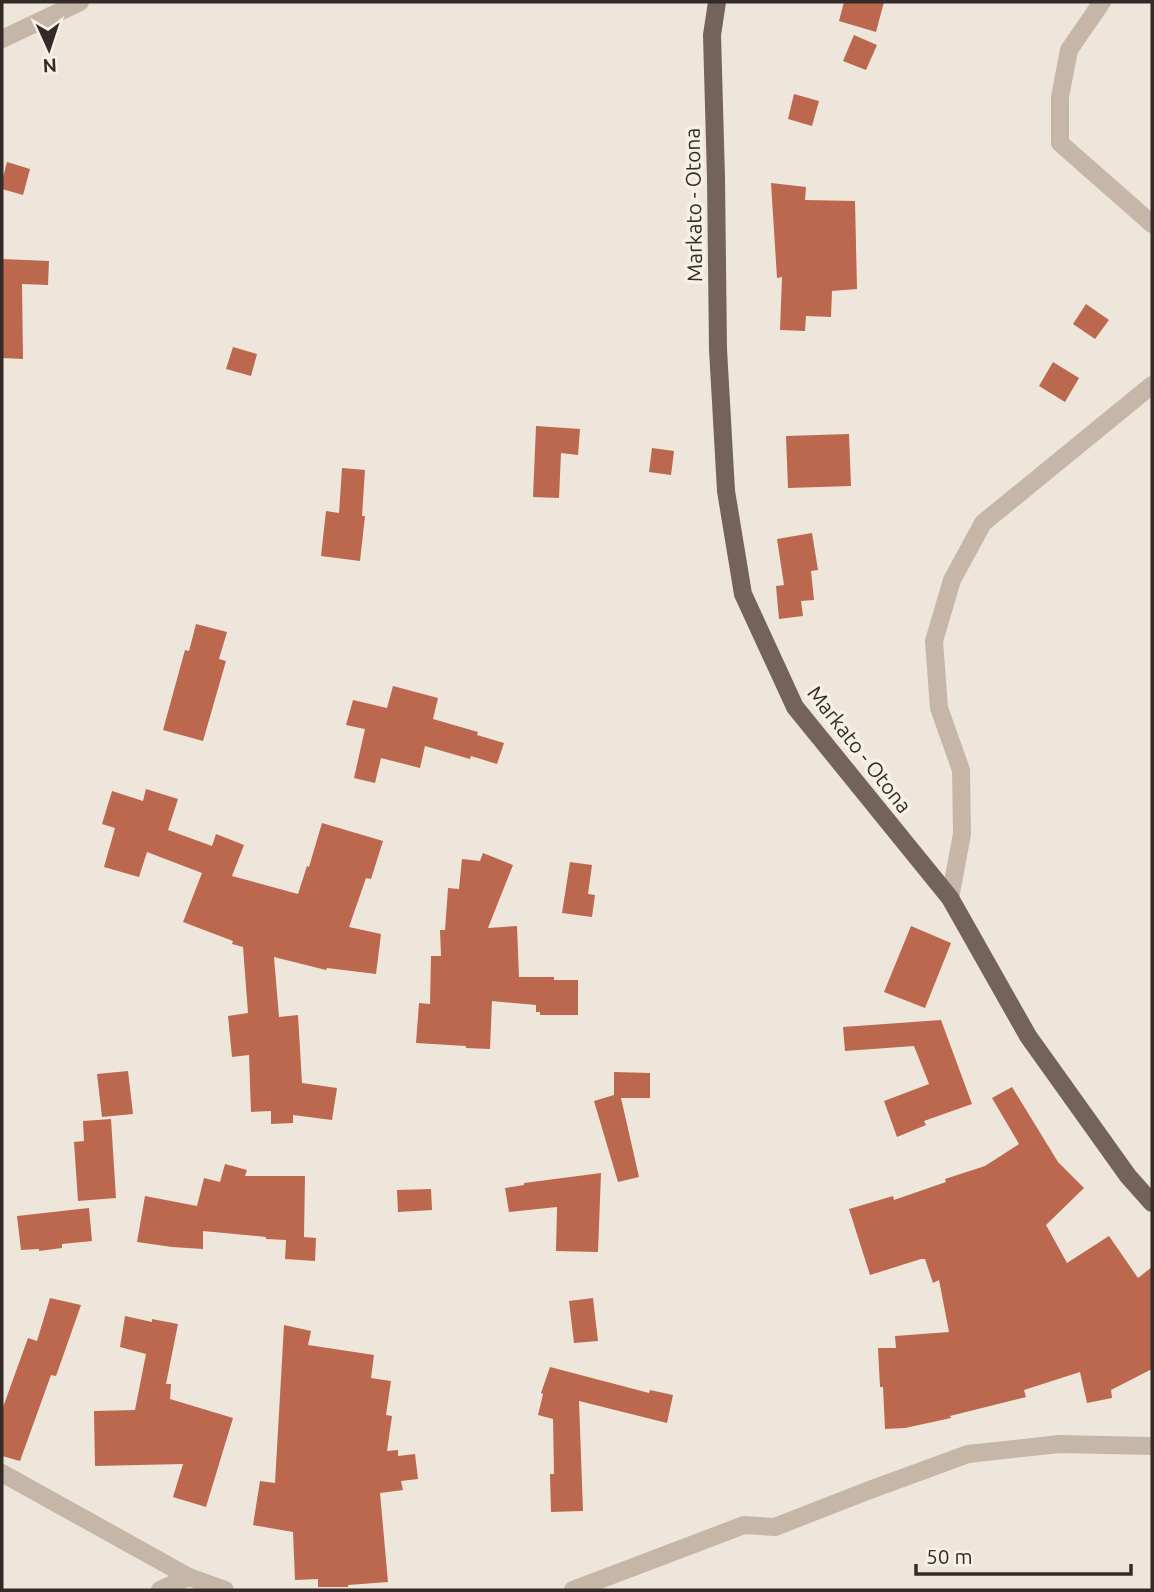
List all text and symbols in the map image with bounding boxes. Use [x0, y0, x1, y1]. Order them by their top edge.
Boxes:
north arrow [14, 14, 84, 84]
text: N [42, 55, 58, 77]
street label: Markato - Otona [680, 128, 706, 282]
street label: Markato - Otona [803, 681, 917, 817]
scale bar [916, 1532, 1131, 1576]
text: 50 m [926, 1544, 973, 1568]

